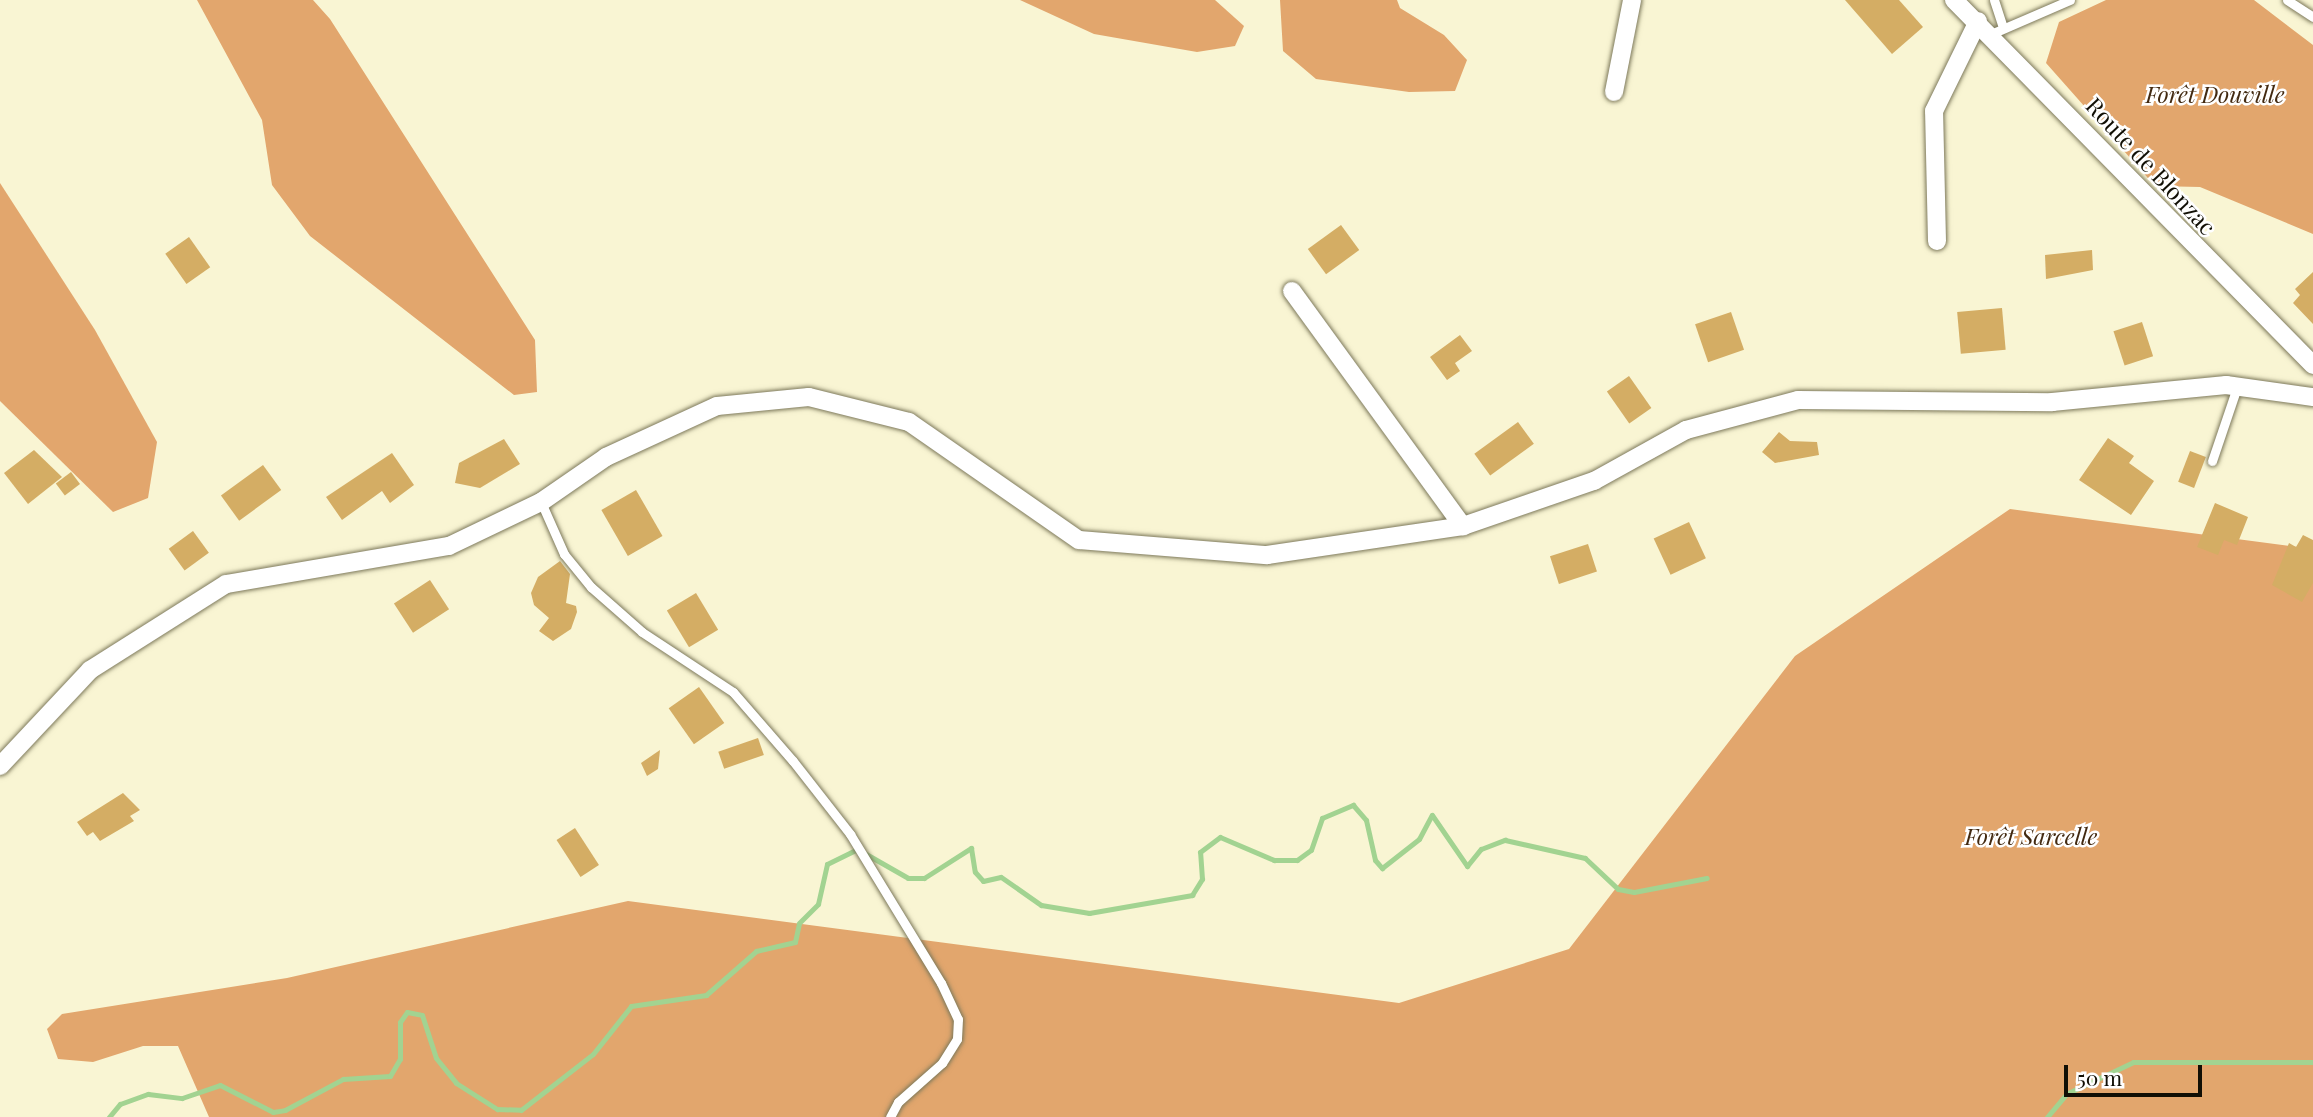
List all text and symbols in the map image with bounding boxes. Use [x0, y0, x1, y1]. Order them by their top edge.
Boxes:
park label: Forêt Douville [2145, 80, 2285, 108]
street label: Route de Blonzac [2080, 92, 2222, 240]
park label: Forêt Sarcelle [1965, 822, 2097, 850]
scale bar [2068, 1050, 2206, 1094]
text: 50 m [2077, 1063, 2122, 1091]

